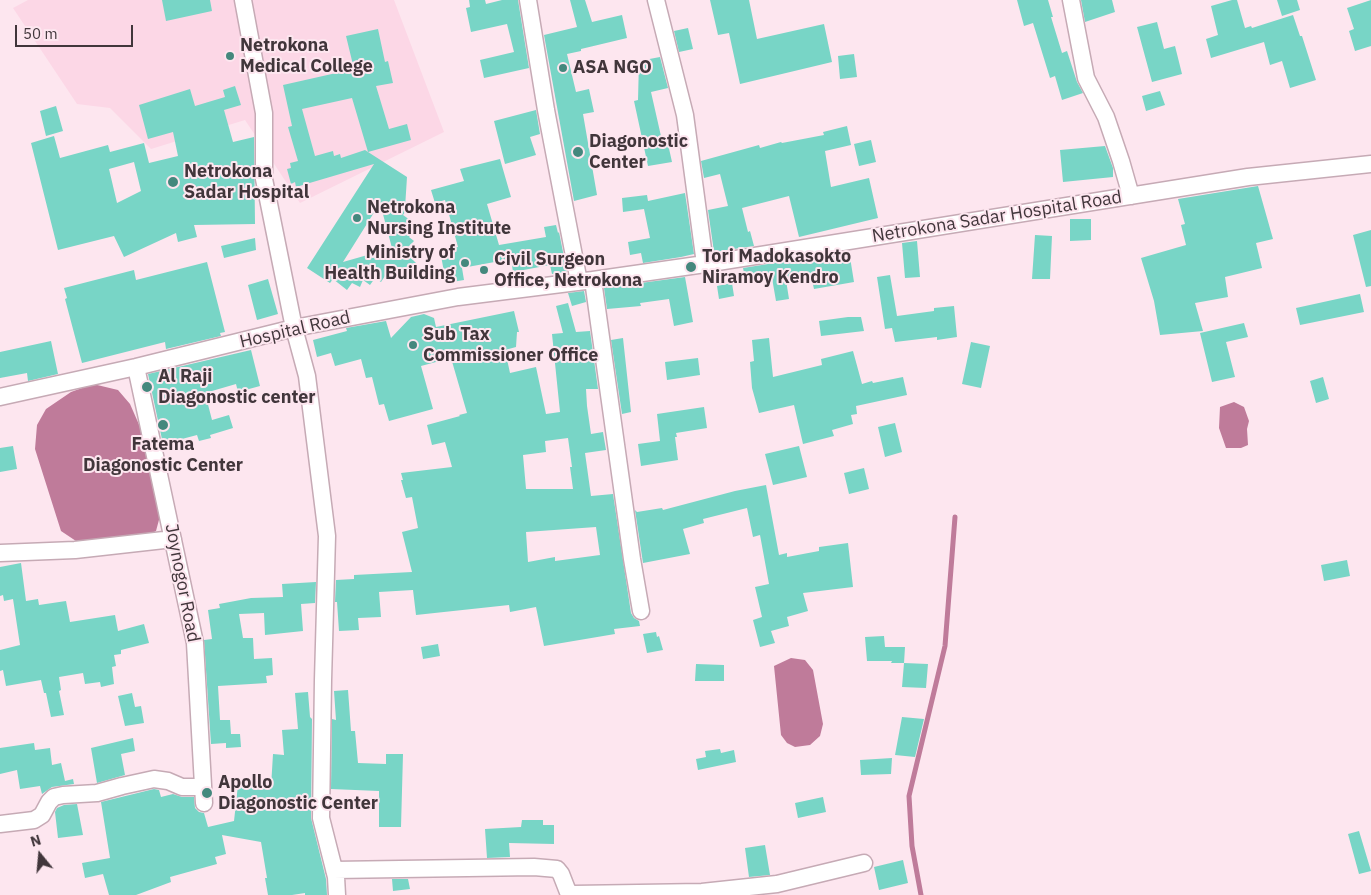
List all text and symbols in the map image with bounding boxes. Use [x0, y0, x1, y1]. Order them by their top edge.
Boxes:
scale bar [18, 15, 135, 47]
text: 50 m [23, 24, 58, 43]
place label: Netrokona Medical College [240, 35, 373, 78]
marker: Netrokona Medical College [224, 50, 236, 62]
place label: ASA NGO [573, 57, 652, 79]
marker: ASA NGO [557, 62, 569, 74]
place label: Diagonostic Center [589, 131, 688, 173]
marker: Diagonostic Center [571, 145, 585, 159]
place label: Netrokona Sadar Hospital [184, 161, 309, 203]
marker: Netrokona Sadar Hospital [166, 175, 180, 189]
street label: Netrokona Sadar Hospital Road [870, 187, 1124, 247]
place label: Netrokona Nursing Institute [367, 197, 511, 240]
marker: Netrokona Nursing Institute [351, 212, 363, 224]
place label: Ministry of Health Building [324, 242, 455, 284]
place label: Tori Madokasokto Niramoy Kendro [702, 246, 851, 288]
place label: Civil Surgeon Office, Netrokona [494, 249, 642, 292]
marker: Ministry of Health Building [459, 257, 471, 269]
marker: Tori Madokasokto Niramoy Kendro [684, 260, 698, 274]
marker: Civil Surgeon Office, Netrokona [478, 264, 490, 276]
street label: Hospital Road [238, 307, 352, 353]
place label: Sub Tax Commissioner Office [423, 324, 598, 366]
marker: Sub Tax Commissioner Office [407, 339, 419, 351]
place label: Al Raji Diagonostic center [158, 366, 316, 408]
marker: Al Raji Diagonostic center [140, 380, 154, 394]
marker: Fatema Diagonostic Center [156, 418, 170, 432]
place label: Fatema Diagonostic Center [83, 434, 243, 476]
street label: Joynogor Road [160, 522, 204, 644]
place label: Apollo Diagonostic Center [218, 772, 378, 814]
marker: Apollo Diagonostic Center [200, 786, 214, 800]
north arrow [15, 830, 65, 880]
text: N [28, 831, 43, 851]

